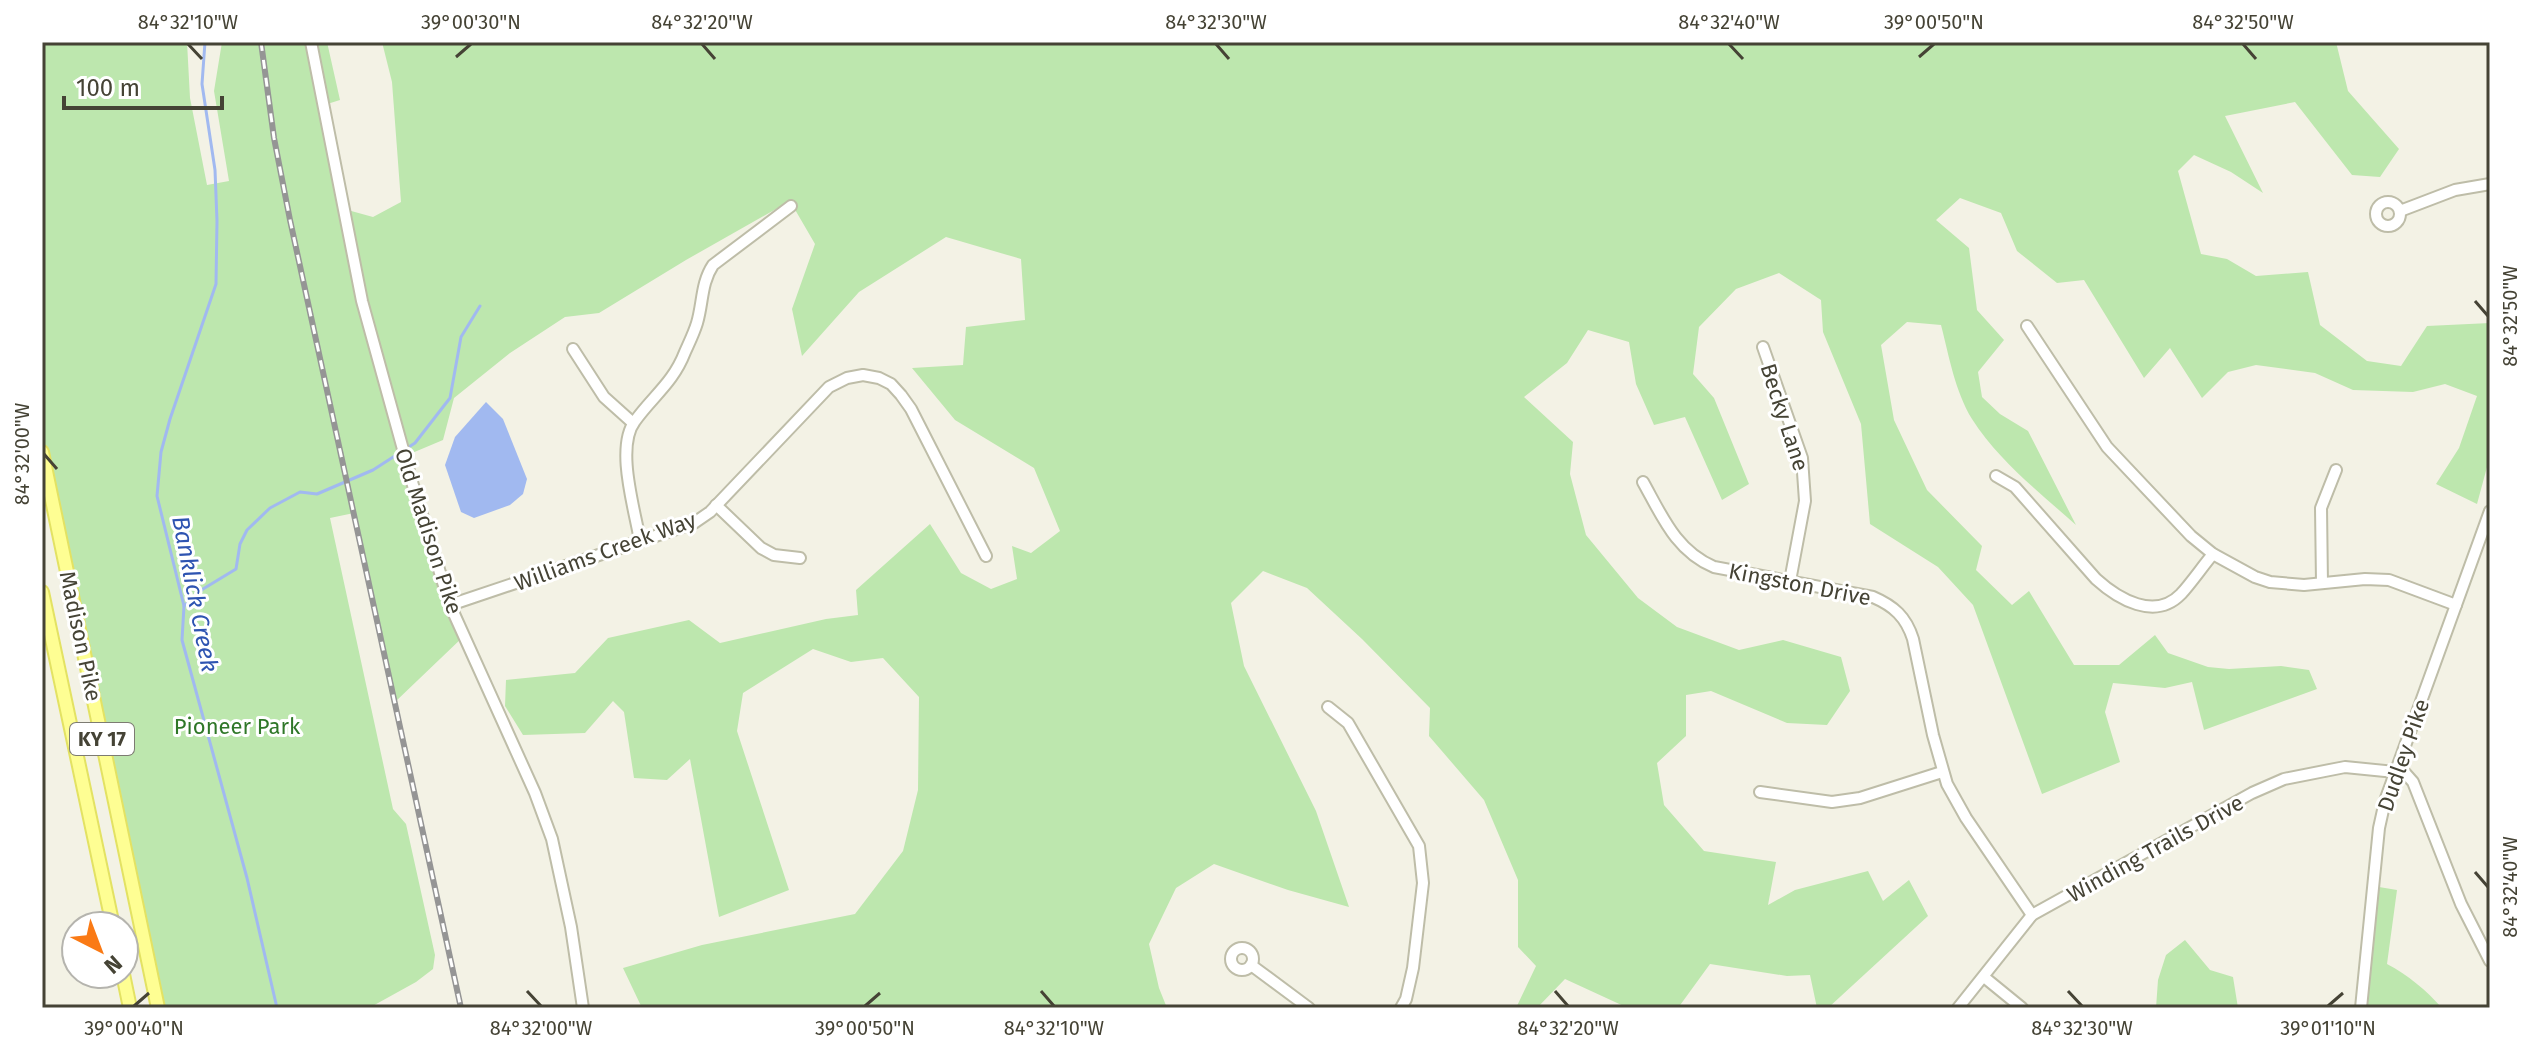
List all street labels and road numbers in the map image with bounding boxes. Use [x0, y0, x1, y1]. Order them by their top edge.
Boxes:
street label: Becky Lane [1754, 360, 1815, 474]
street label: Old Madison Pike [389, 445, 468, 618]
street label: Williams Creek Way [511, 506, 700, 597]
street label: Kingston Drive [1726, 557, 1873, 612]
street label: Madison Pike [54, 569, 107, 704]
street label: Dudley Pike [2372, 695, 2435, 815]
road number: KY 17 [70, 723, 134, 755]
street label: Winding Trails Drive [2062, 789, 2248, 908]

